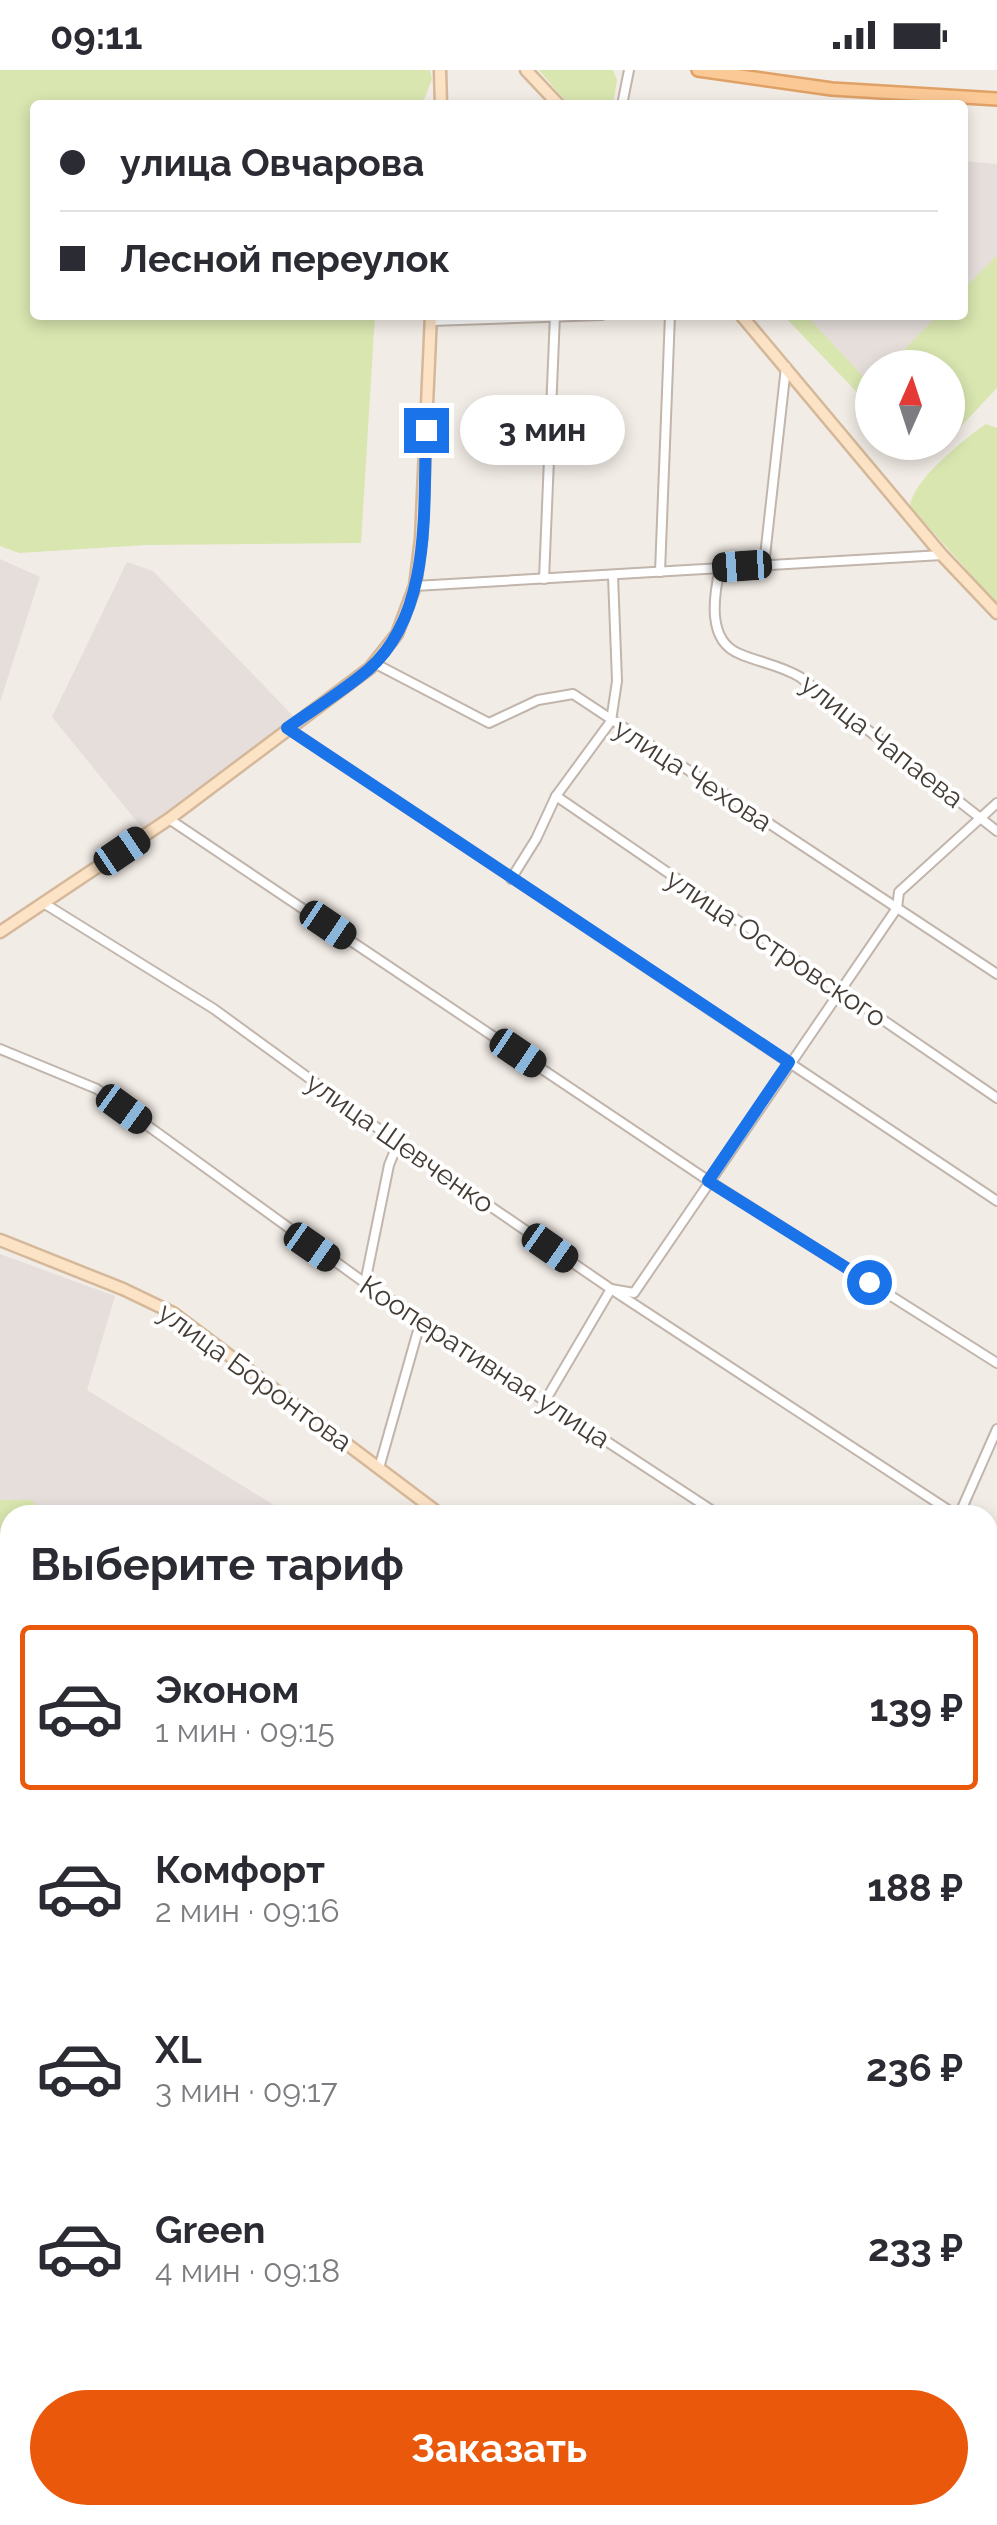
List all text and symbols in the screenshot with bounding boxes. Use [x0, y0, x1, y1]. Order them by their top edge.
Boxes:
text: 09:11 [50, 13, 143, 58]
text: улица Овчарова [120, 140, 424, 185]
text: Лесной переулок [120, 236, 450, 281]
north arrow [855, 350, 965, 460]
map controls [855, 350, 965, 460]
callout: 3 мин [461, 395, 626, 465]
route end [404, 408, 449, 453]
text: 3 мин [499, 411, 586, 448]
car [711, 549, 773, 583]
street label: улица Чапаева [794, 667, 970, 815]
street label: улица Чехова [608, 712, 778, 838]
car [89, 822, 155, 880]
street label: улица Островского [659, 862, 893, 1034]
car [295, 896, 361, 954]
car [485, 1024, 551, 1082]
street label: улица Шевченко [300, 1066, 500, 1220]
car [91, 1079, 157, 1139]
car [279, 1218, 345, 1276]
car [517, 1219, 583, 1277]
route start [847, 1260, 892, 1305]
street label: Кооперативная улица [354, 1269, 616, 1455]
street label: улица Боронтова [152, 1296, 358, 1458]
text: Выберите тариф [30, 1538, 404, 1591]
icon: car [35, 1663, 125, 1753]
text: Эконом [155, 1667, 299, 1712]
text: 139 ₽ [869, 1685, 963, 1730]
text: 1 мин · 09:15 [155, 1712, 335, 1749]
icon: car [35, 1843, 125, 1933]
text: Комфорт [155, 1847, 325, 1892]
text: 188 ₽ [867, 1865, 963, 1910]
text: 2 мин · 09:16 [155, 1892, 340, 1929]
icon: car [35, 2023, 125, 2113]
text: XL [155, 2027, 202, 2072]
text: 236 ₽ [866, 2045, 963, 2090]
text: 3 мин · 09:17 [155, 2072, 338, 2109]
icon: car [35, 2203, 125, 2293]
text: Green [155, 2207, 265, 2252]
text: 233 ₽ [868, 2225, 963, 2270]
text: 4 мин · 09:18 [155, 2252, 340, 2289]
button: Заказать [30, 2390, 968, 2505]

